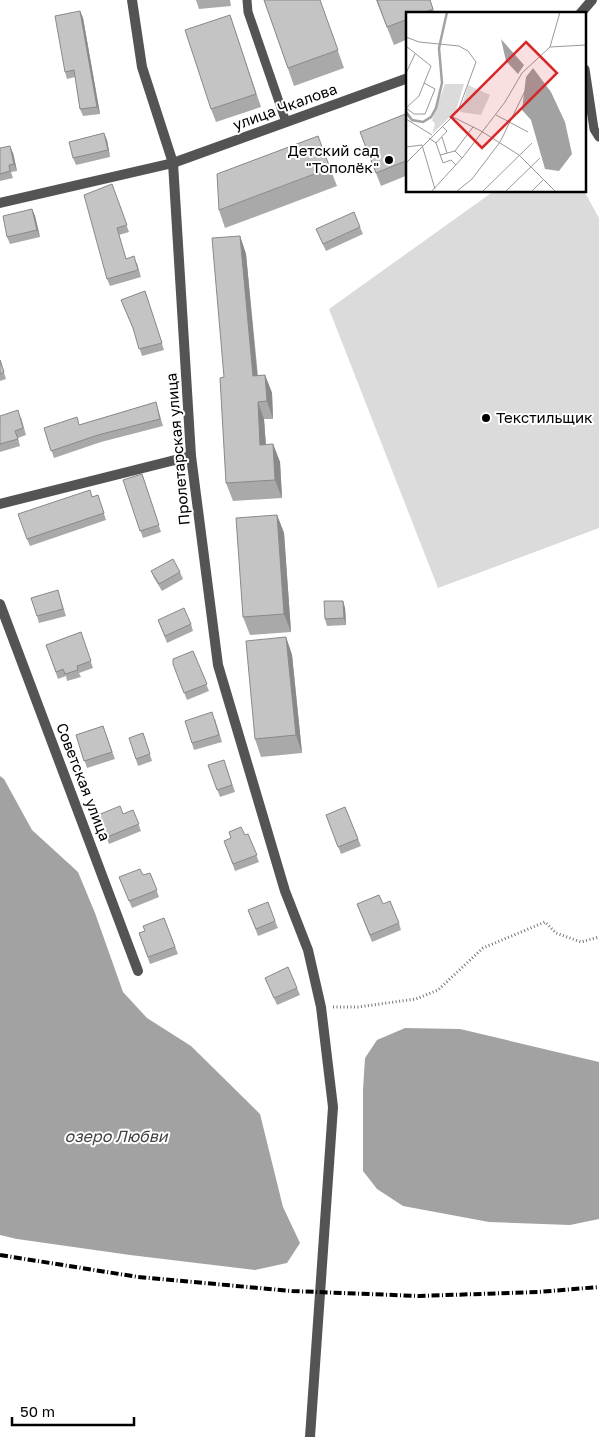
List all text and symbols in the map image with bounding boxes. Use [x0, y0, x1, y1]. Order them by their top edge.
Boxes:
inset map [406, 12, 586, 192]
street label: улица Чкалова [230, 79, 339, 133]
place label: Детский сад "Тополёк" [288, 141, 379, 176]
marker: Детский сад "Тополёк" [383, 154, 395, 166]
street label: Пролетарская улица [161, 372, 193, 526]
place label: Текстильщик [496, 408, 593, 426]
marker: Текстильщик [480, 412, 492, 424]
street label: Советская улица [53, 720, 115, 843]
water label: озеро Любви [65, 1126, 169, 1146]
scale bar [12, 1394, 135, 1426]
text: 50 m [20, 1402, 55, 1420]

